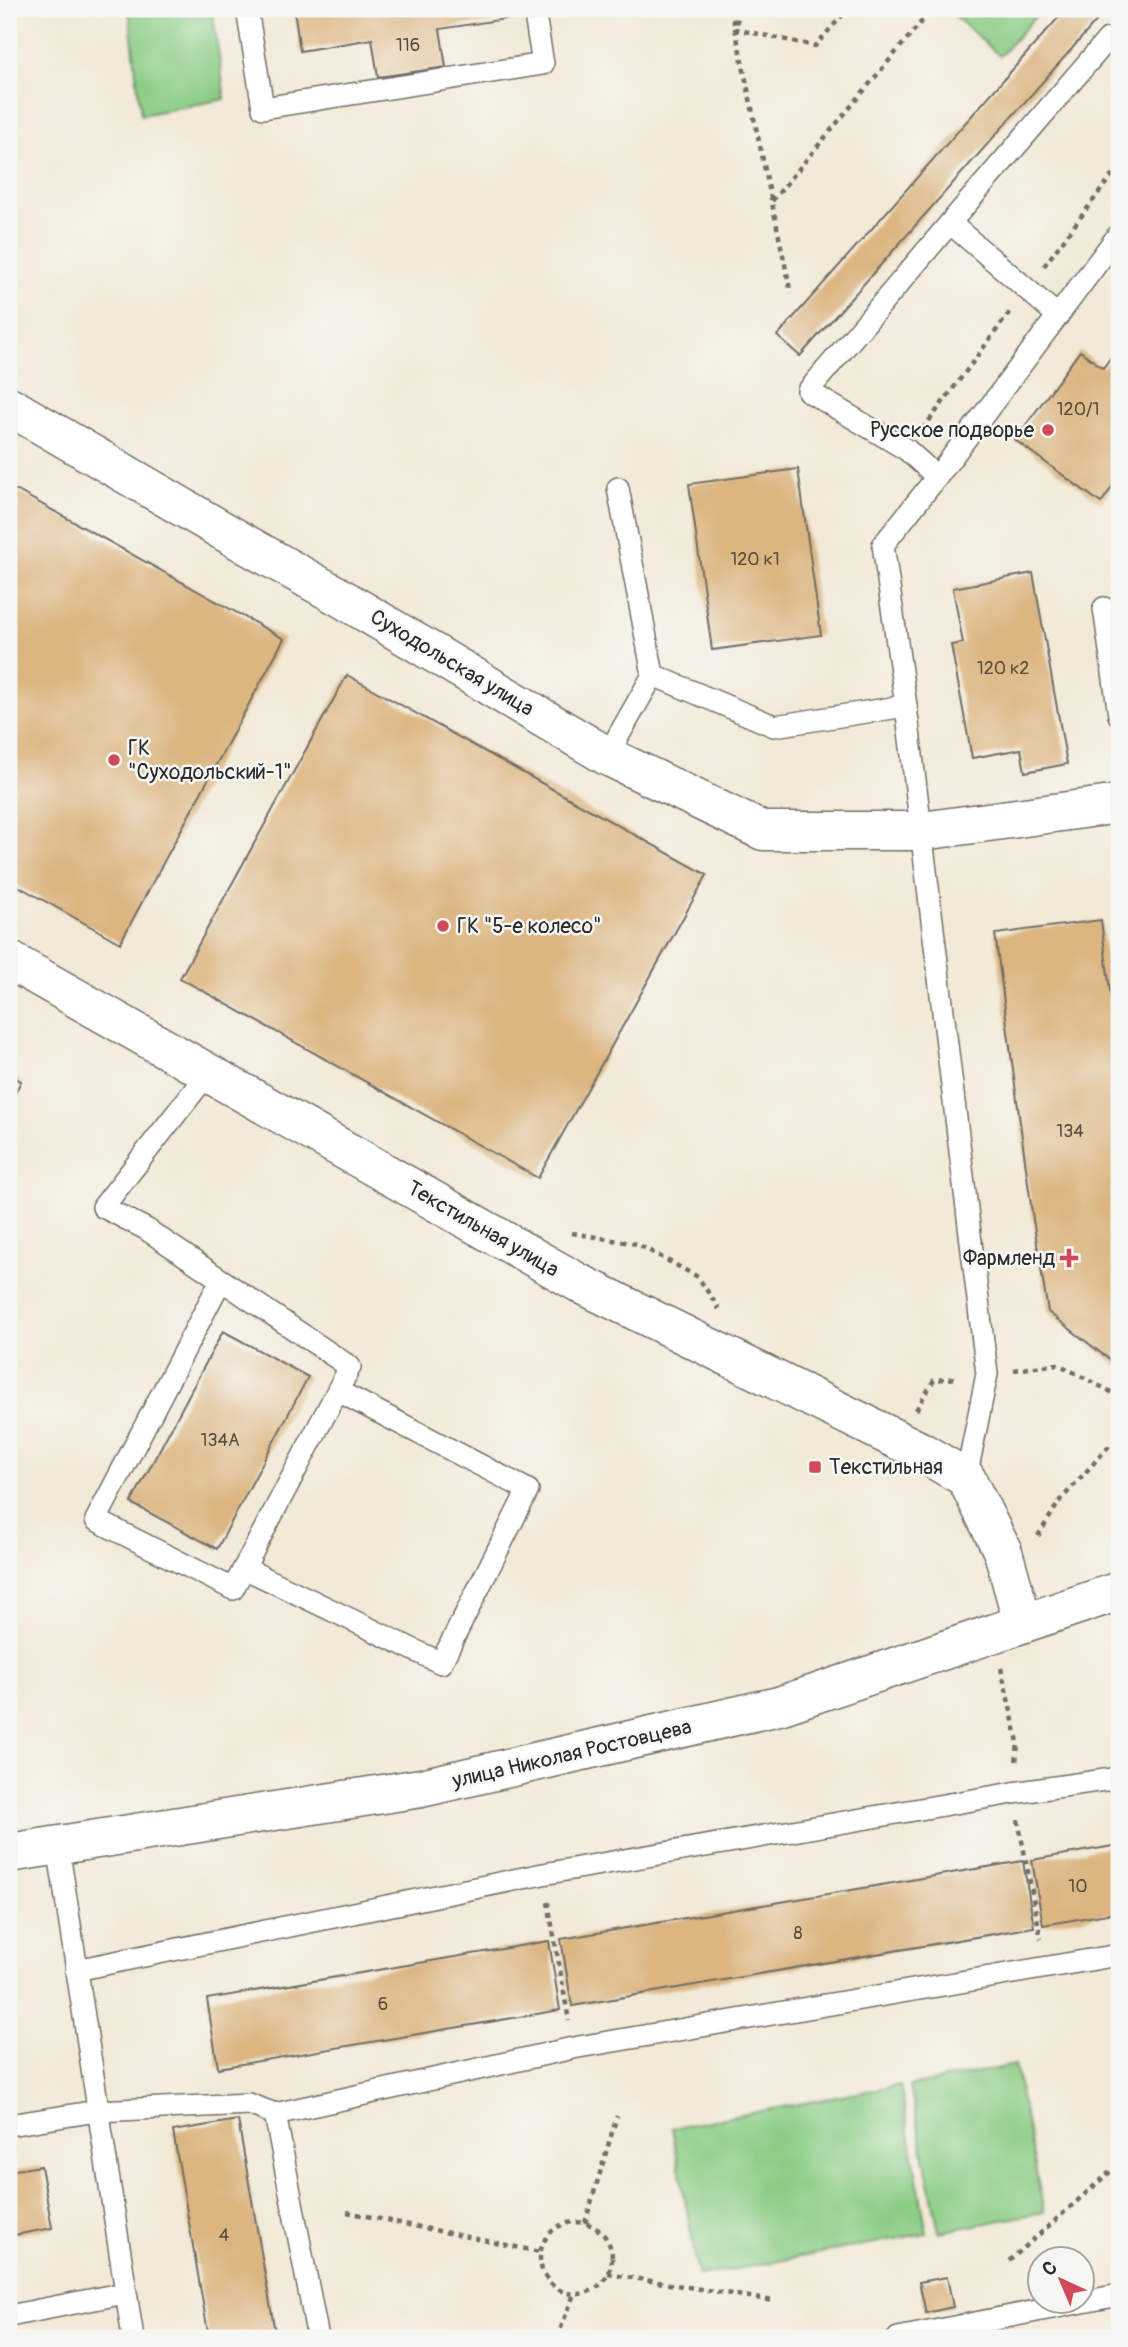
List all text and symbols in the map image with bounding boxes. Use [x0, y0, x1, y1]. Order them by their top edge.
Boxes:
house number: 116 [396, 34, 420, 57]
house number: 120/1 [1057, 398, 1099, 421]
place label: Русское подворье [870, 417, 1035, 444]
marker: Русское подворье [1040, 422, 1056, 438]
house number: 120 к1 [730, 548, 780, 571]
street label: Суходольская улица [365, 603, 539, 723]
house number: 120 к2 [977, 657, 1029, 680]
place label: ГК "Суходольский-1" [128, 735, 291, 786]
marker: ГК "Суходольский-1" [106, 752, 122, 768]
place label: ГК "5-е колесо" [457, 913, 601, 940]
marker: ГК "5-е колесо" [435, 918, 451, 934]
house number: 134 [1056, 1120, 1084, 1143]
street label: Текстильная улица [402, 1175, 564, 1283]
place label: Фармленд [963, 1245, 1055, 1272]
marker: Фармленд [1061, 1250, 1077, 1266]
house number: 134А [200, 1429, 240, 1452]
place label: Текстильная [829, 1454, 943, 1481]
marker: Текстильная [807, 1459, 823, 1475]
street label: улица Николая Ростовцева [449, 1713, 694, 1795]
house number: 10 [1068, 1875, 1088, 1898]
house number: 8 [793, 1922, 803, 1945]
house number: 6 [378, 1993, 388, 2016]
house number: 4 [219, 2224, 230, 2247]
north arrow [1026, 2246, 1096, 2316]
text: С [1037, 2256, 1063, 2281]

